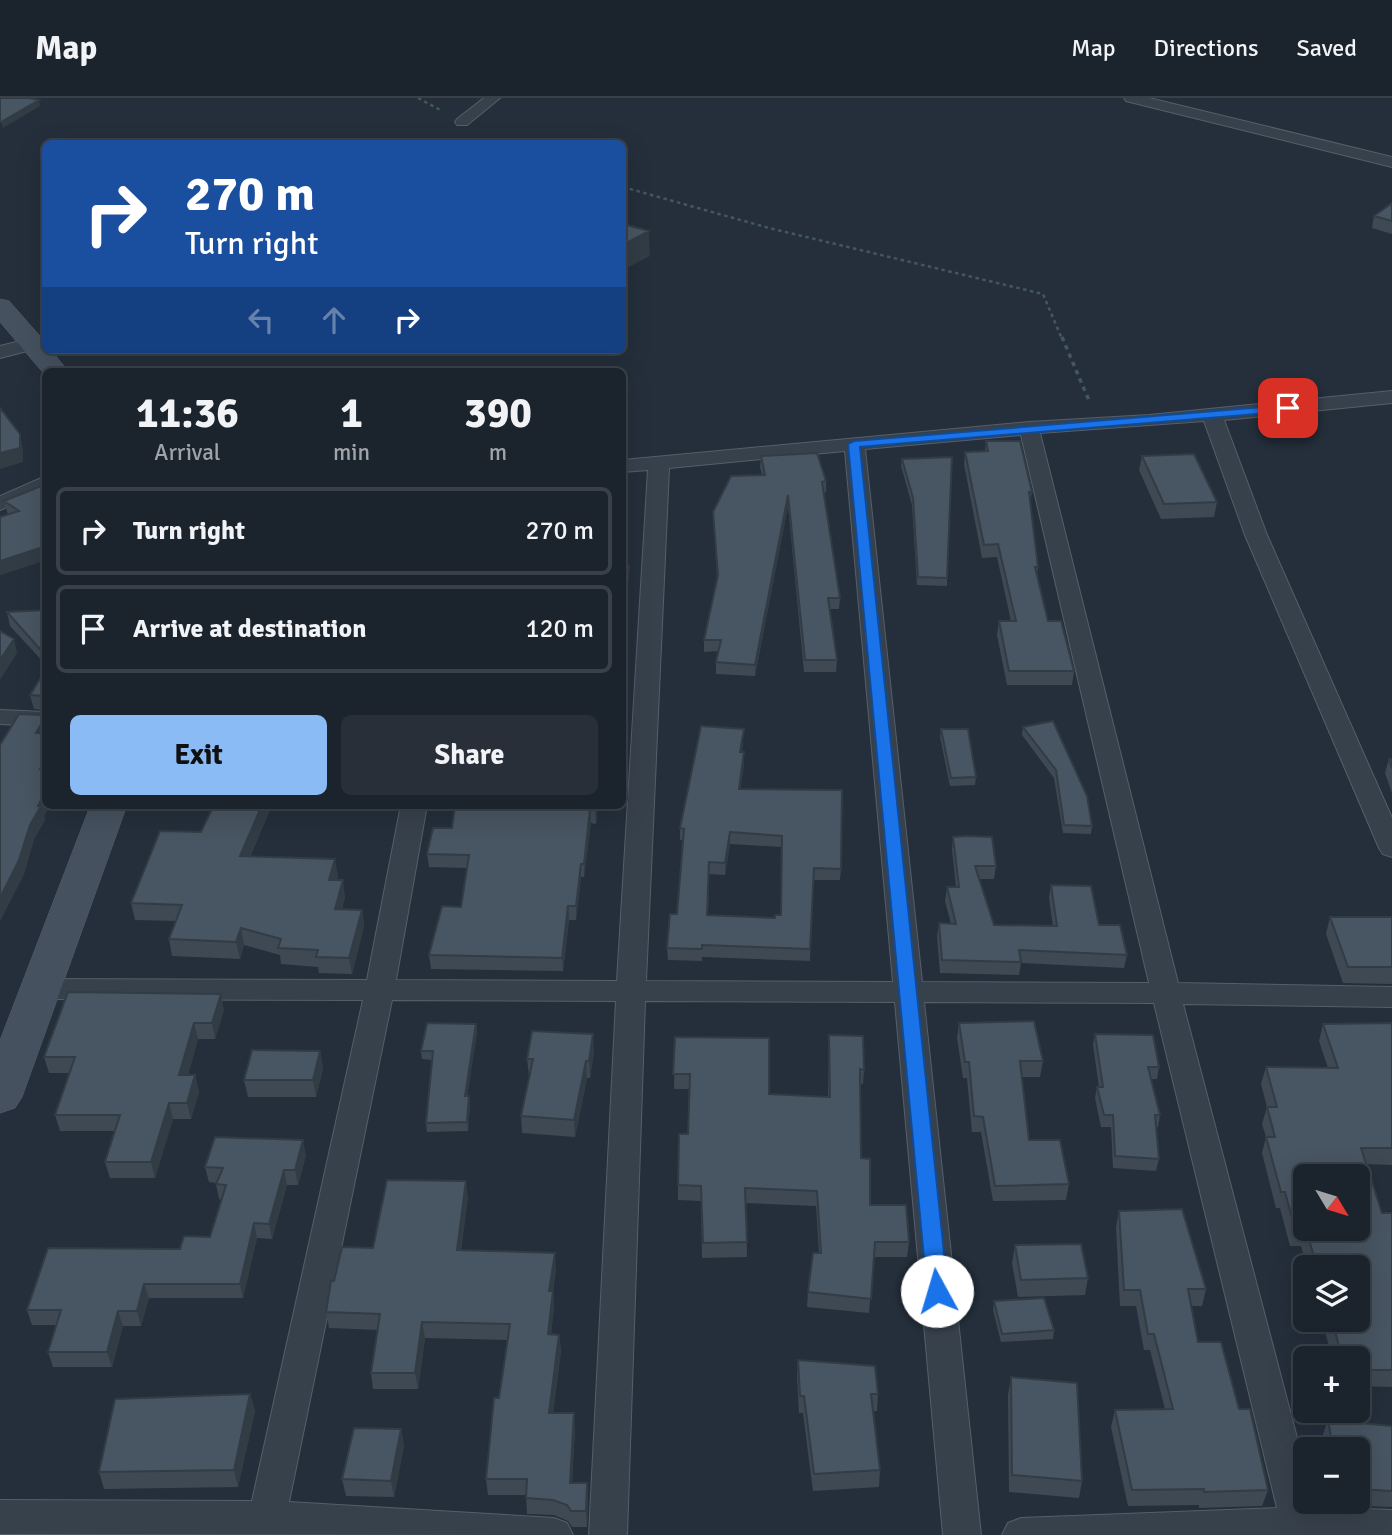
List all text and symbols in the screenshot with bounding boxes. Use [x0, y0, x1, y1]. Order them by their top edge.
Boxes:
text: Map [35, 28, 97, 69]
text: Map [1071, 33, 1116, 63]
text: Directions [1154, 33, 1259, 63]
text: Saved [1297, 33, 1357, 63]
text: 270 m [185, 164, 315, 224]
icon: right [70, 168, 161, 259]
text: Turn right [185, 224, 318, 263]
icon: left [242, 301, 280, 339]
icon: ahead [315, 301, 353, 339]
icon: right [388, 301, 426, 339]
pin [1258, 378, 1318, 438]
text: 11:36 [136, 388, 239, 439]
text: 1 [340, 388, 363, 439]
text: 390 [464, 388, 532, 439]
icon: arrive [1269, 389, 1307, 427]
text: Arrival [154, 438, 221, 467]
text: min [333, 438, 370, 467]
text: m [489, 438, 507, 467]
icon: right [74, 512, 112, 550]
text: Turn right [133, 515, 245, 547]
text: 270 m [525, 515, 594, 547]
icon: arrive [74, 610, 112, 648]
text: Arrive at destination [133, 613, 366, 645]
text: 120 m [525, 613, 594, 645]
button: Exit [70, 715, 327, 795]
button: Share [341, 715, 598, 795]
north arrow [1293, 1164, 1370, 1241]
map controls [1293, 1164, 1370, 1514]
position arrow [900, 1254, 974, 1328]
button: layers [1293, 1255, 1370, 1332]
button: + [1293, 1346, 1370, 1423]
button: − [1293, 1437, 1370, 1514]

